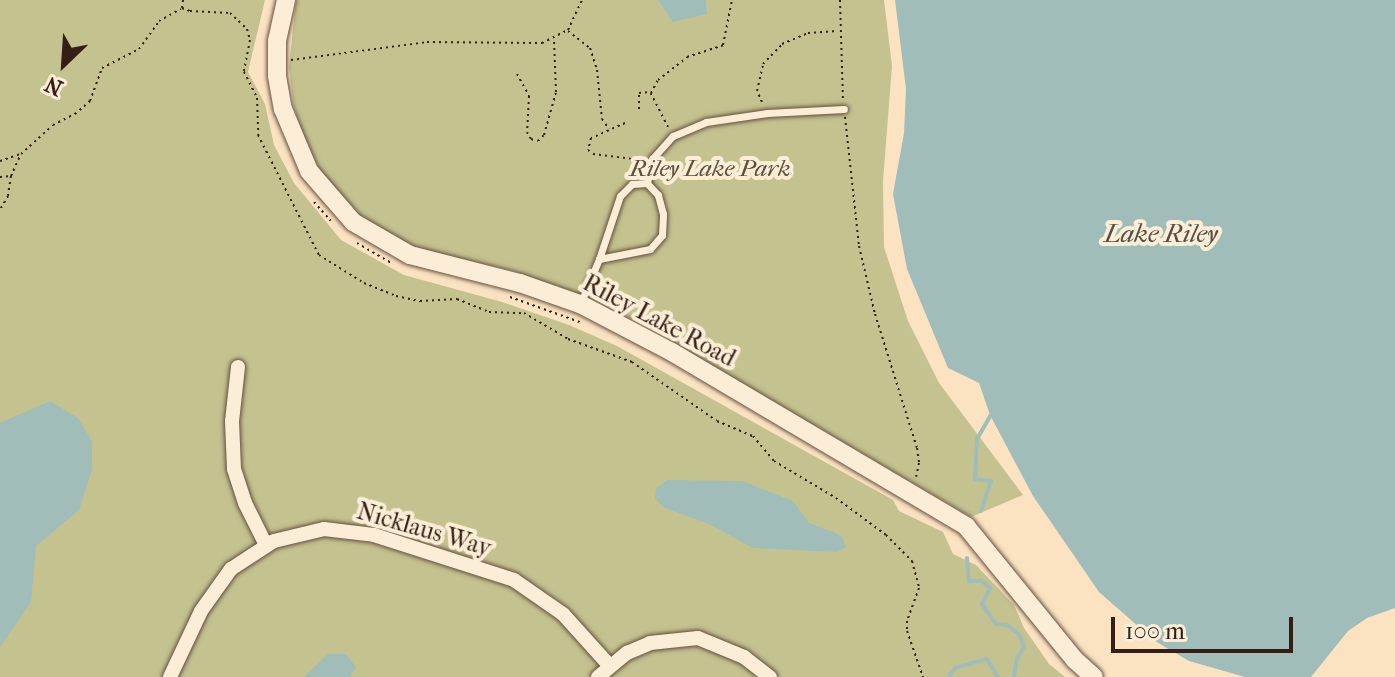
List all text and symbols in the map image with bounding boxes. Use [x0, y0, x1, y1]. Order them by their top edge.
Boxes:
north arrow [24, 24, 104, 104]
text: N [41, 70, 67, 101]
park label: Riley Lake Park [629, 155, 791, 183]
water label: Lake Riley [1104, 218, 1218, 250]
street label: Riley Lake Road [578, 269, 740, 373]
street label: Nicklaus Way [354, 497, 494, 563]
scale bar [1115, 601, 1297, 651]
text: 100 m [1125, 617, 1185, 645]

